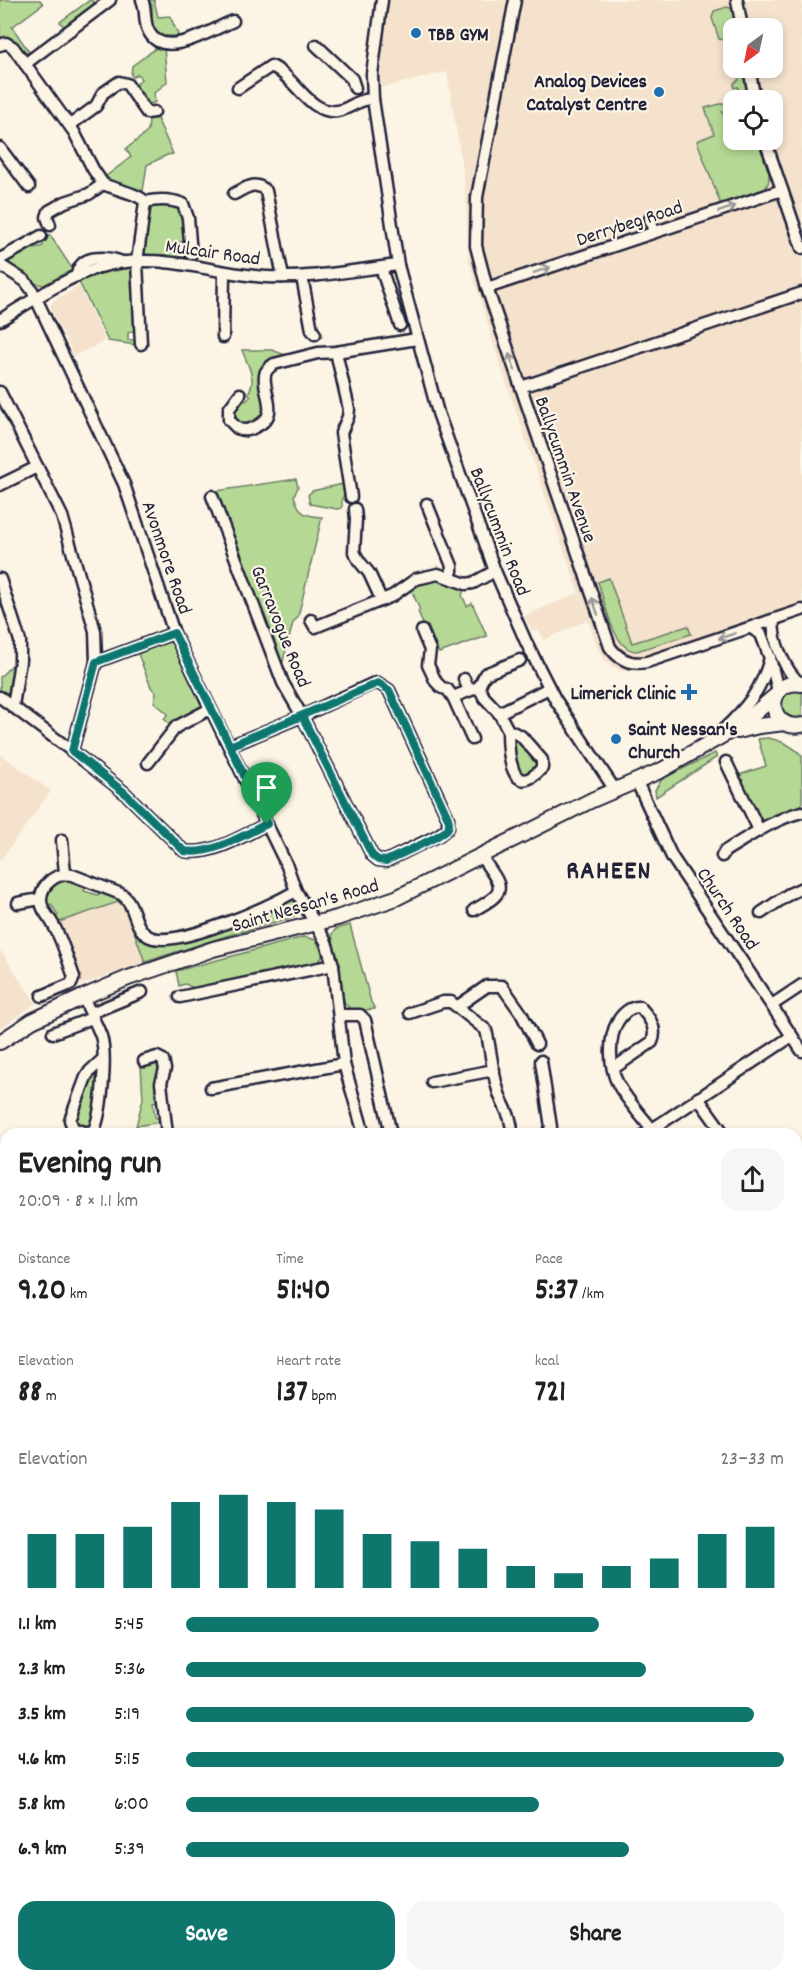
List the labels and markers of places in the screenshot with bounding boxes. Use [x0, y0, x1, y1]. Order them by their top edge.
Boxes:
place label: TBB GYM [428, 22, 489, 50]
marker: TBB GYM [409, 26, 423, 40]
place label: Analog Devices Catalyst Centre [526, 69, 647, 120]
marker: Analog Devices Catalyst Centre [652, 85, 666, 99]
place label: Limerick Clinic [570, 681, 676, 709]
marker: Limerick Clinic [680, 683, 698, 701]
place label: Saint Nessan's Church [628, 717, 738, 768]
marker: Saint Nessan's Church [609, 732, 623, 746]
pin [241, 762, 292, 824]

